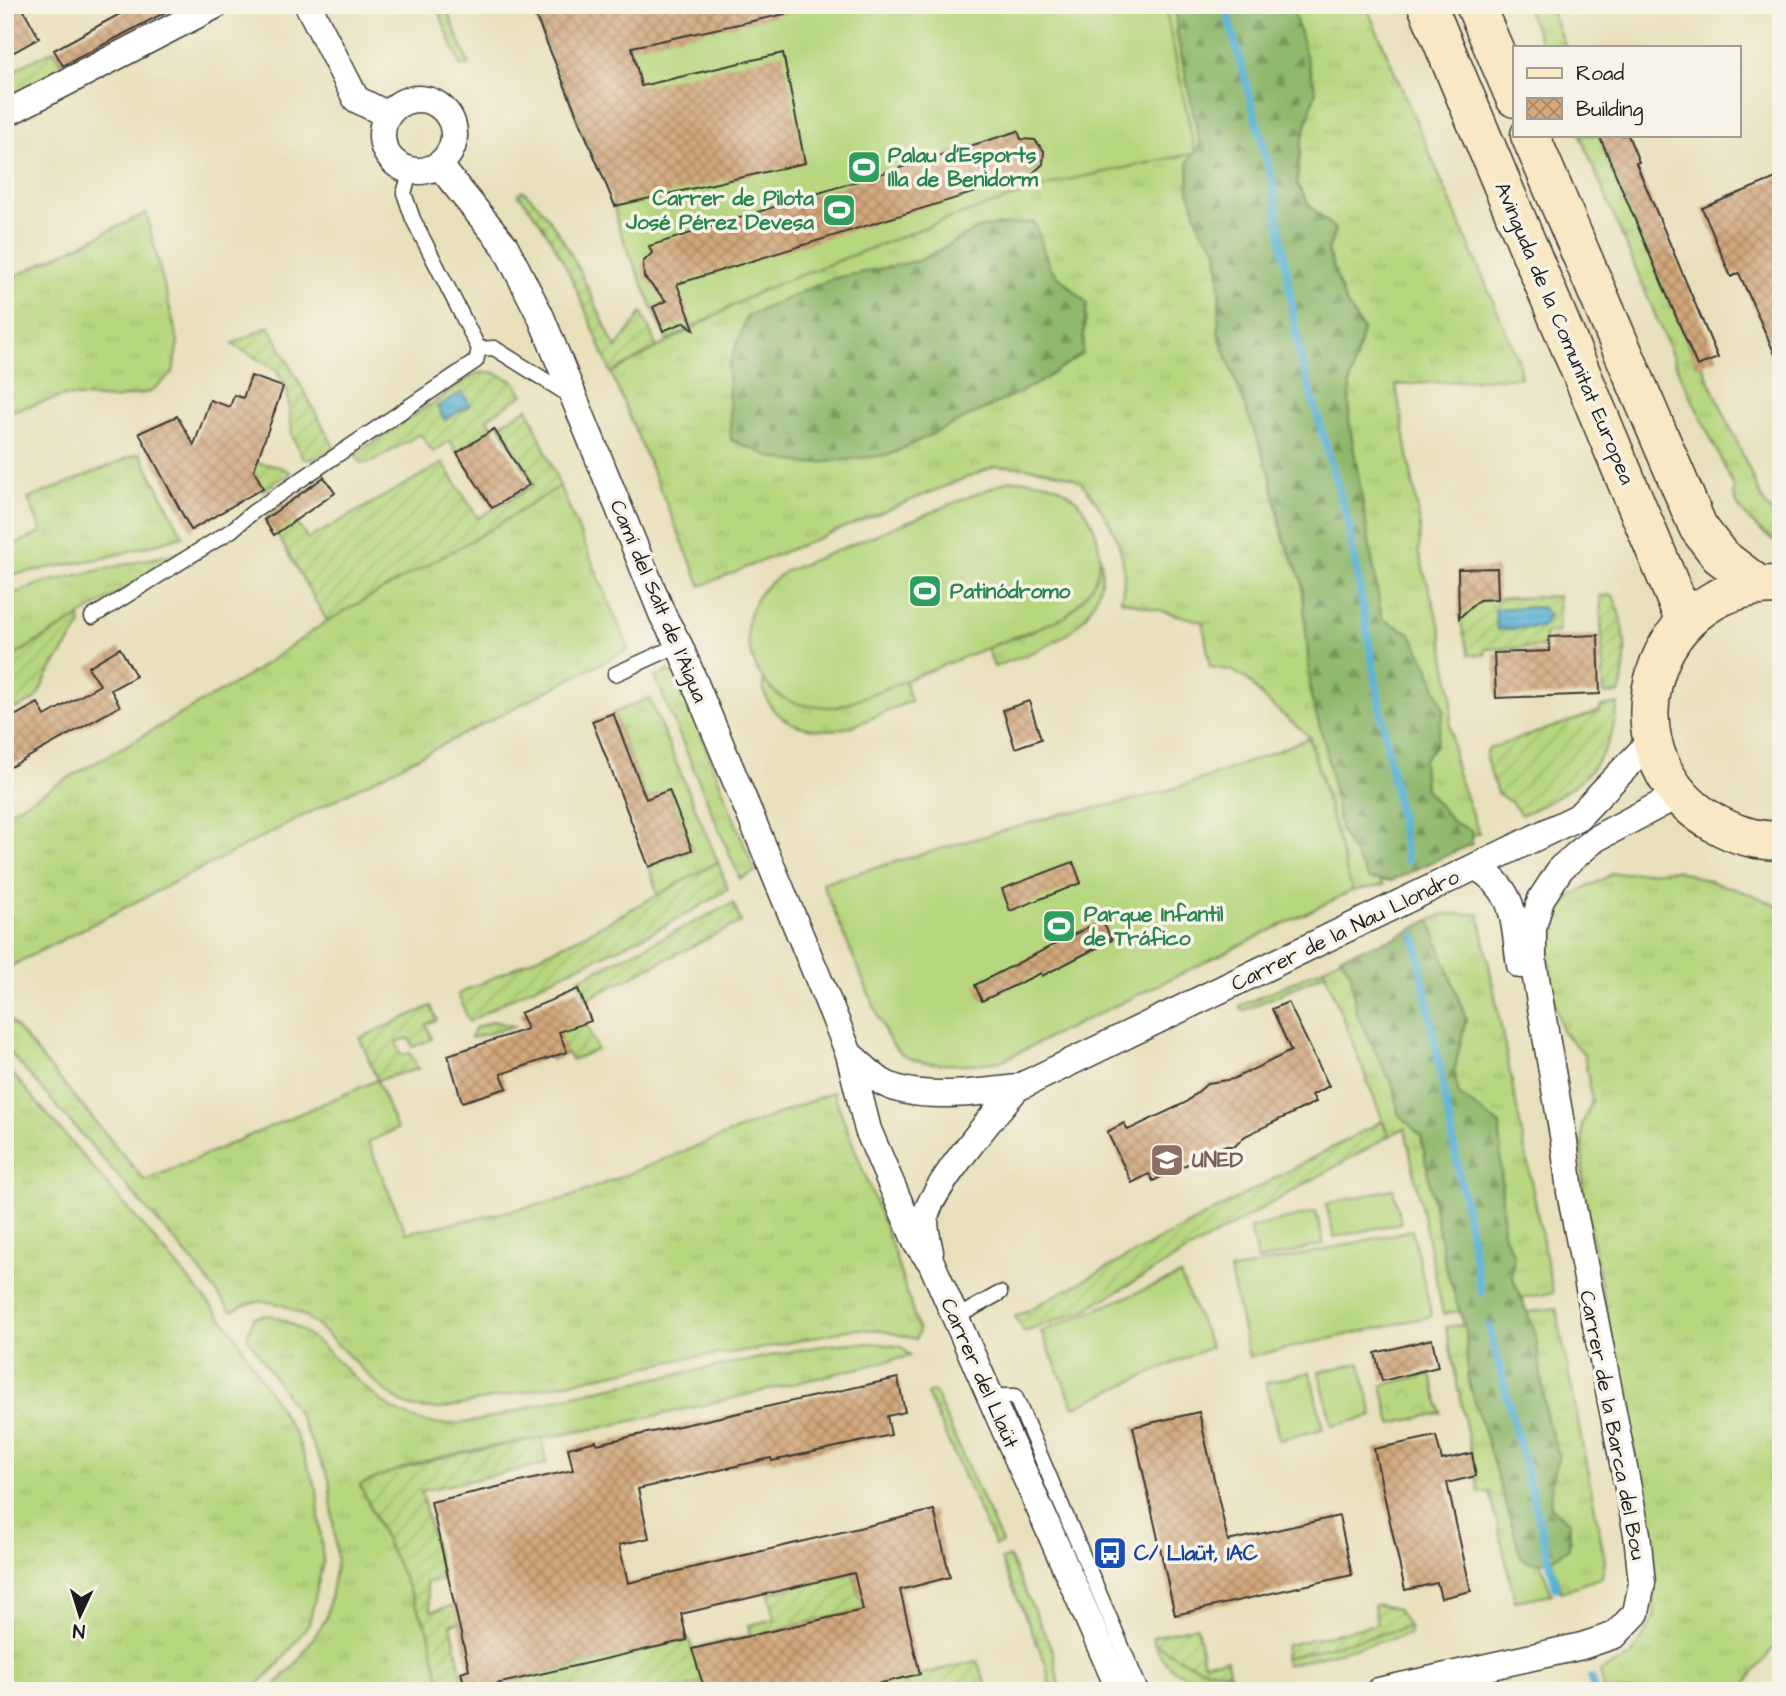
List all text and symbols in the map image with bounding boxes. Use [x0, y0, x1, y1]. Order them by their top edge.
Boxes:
legend [1513, 46, 1740, 136]
text: Road [1576, 59, 1624, 88]
text: Building [1576, 95, 1644, 126]
place label: Palau d'Esports Illa de Benidorm [888, 141, 1039, 194]
sports icon: Palau d'Esports Illa de Benidorm [845, 148, 883, 186]
street label: Avinguda de la Comunitat Europea [1486, 177, 1642, 490]
place label: Carrer de Pilota José Pérez Devesa [625, 184, 814, 237]
sports icon: Carrer de Pilota José Pérez Devesa [820, 191, 858, 229]
street label: Camí del Salt de l'Aigua [601, 495, 715, 708]
sports icon: Patinódromo [906, 572, 944, 610]
place label: Patinódromo [950, 577, 1071, 606]
street label: Carrer de la Nau Llondro [1226, 862, 1464, 998]
place label: Parque Infantil de Tráfico [1083, 900, 1224, 953]
sports icon: Parque Infantil de Tráfico [1040, 907, 1078, 945]
school or university icon: UNED [1148, 1141, 1186, 1179]
place label: UNED [1192, 1146, 1243, 1175]
street label: Carrer de la Barca del Bou [1572, 1288, 1653, 1563]
street label: Carrer del Llaüt [933, 1293, 1026, 1453]
bus stop icon: C/ Llaüt, 1AC [1091, 1534, 1129, 1572]
place label: C/ Llaüt, 1AC [1134, 1539, 1258, 1568]
north arrow [46, 1580, 116, 1650]
text: N [72, 1617, 86, 1644]

